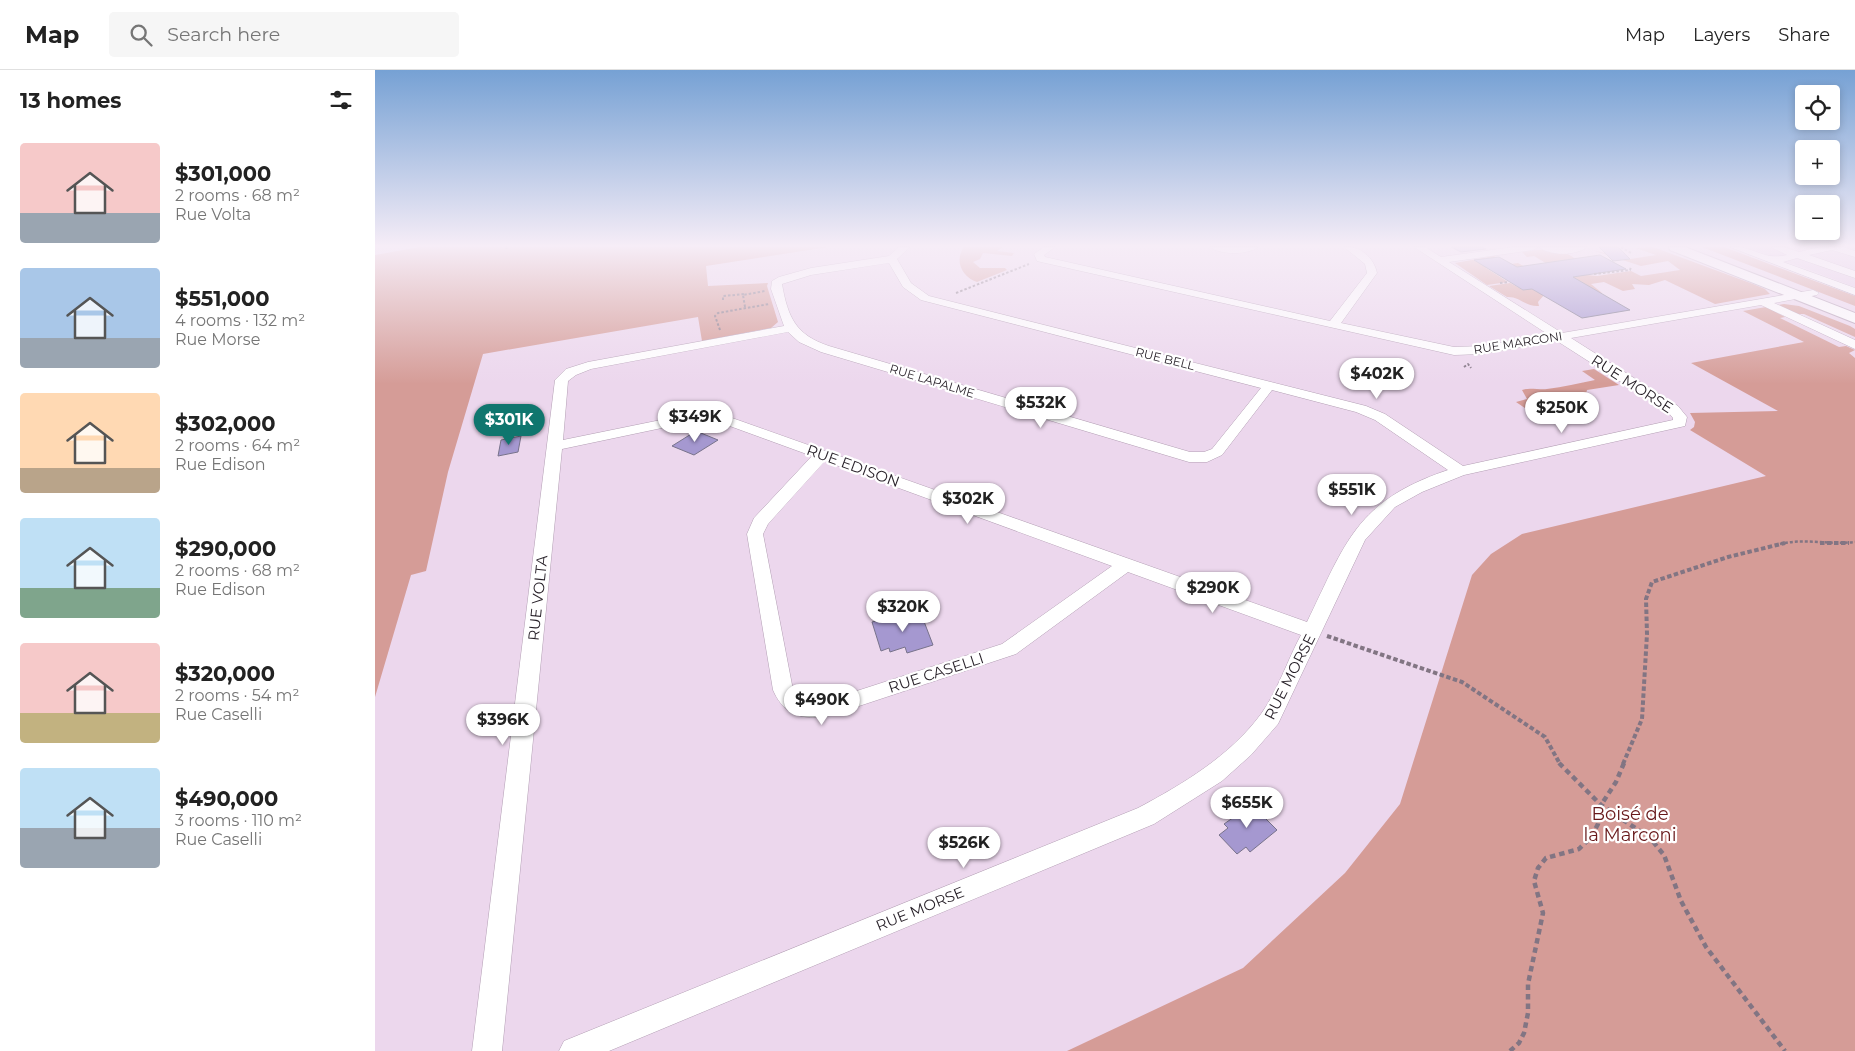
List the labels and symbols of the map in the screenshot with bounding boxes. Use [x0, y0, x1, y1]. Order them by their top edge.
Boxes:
street label: RUE MARCONI [1472, 328, 1563, 357]
street label: RUE BELL [1134, 344, 1196, 373]
street label: RUE MORSE [1588, 350, 1677, 417]
pin: $402K [1342, 358, 1412, 400]
street label: RUE LAPALME [888, 360, 977, 401]
pin: $532K [1006, 386, 1076, 429]
pin: $250K [1527, 392, 1597, 434]
pin: $349K [660, 400, 730, 443]
pin: $301K [474, 404, 544, 446]
street label: RUE EDISON [804, 440, 902, 491]
pin: $551K [1317, 474, 1387, 516]
pin: $302K [933, 482, 1003, 525]
street label: RUE VOLTA [524, 554, 551, 642]
pin: $290K [1178, 572, 1248, 614]
pin: $320K [868, 590, 938, 633]
street label: RUE MORSE [1260, 631, 1319, 723]
street label: RUE CASELLI [886, 648, 986, 697]
pin: $490K [787, 684, 857, 726]
pin: $396K [468, 704, 538, 746]
pin: $655K [1212, 786, 1282, 829]
park label: Boisé de la Marconi [1583, 803, 1677, 846]
pin: $526K [929, 826, 999, 869]
street label: RUE MORSE [873, 882, 967, 935]

